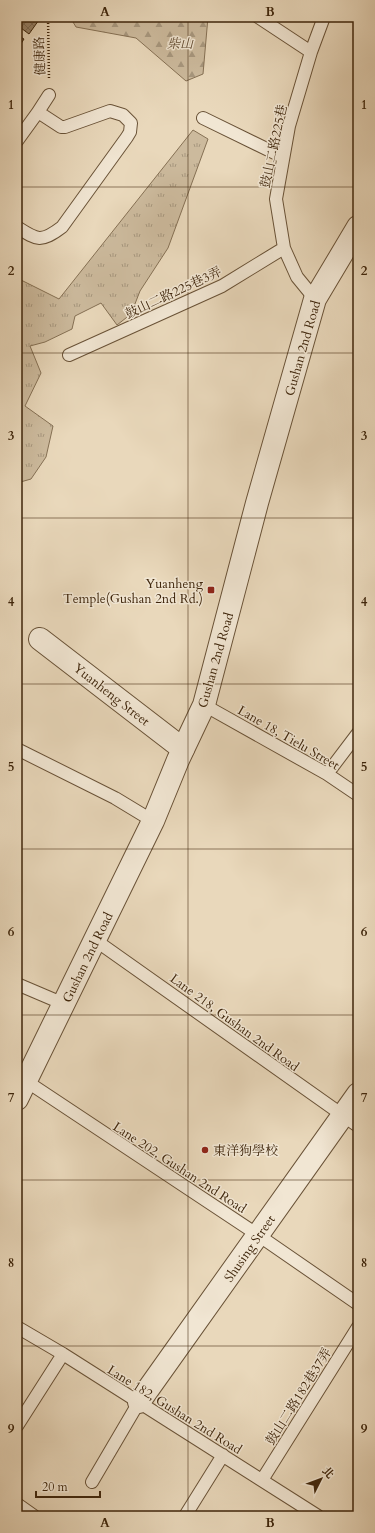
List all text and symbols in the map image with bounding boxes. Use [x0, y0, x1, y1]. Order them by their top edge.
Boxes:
text: A [100, 3, 110, 21]
text: B [265, 3, 275, 21]
park label: 柴山 [167, 35, 194, 53]
street label: 健康路 [30, 36, 50, 76]
text: 1 [8, 96, 14, 114]
text: 1 [361, 96, 367, 114]
street label: 鼓山二路225巷 [256, 103, 292, 190]
text: 2 [8, 262, 15, 280]
text: 2 [361, 262, 368, 280]
street label: 鼓山二路225巷3弄 [122, 263, 225, 323]
street label: Gushan 2nd Road [281, 298, 325, 398]
text: 3 [8, 427, 15, 445]
text: 3 [361, 427, 368, 445]
place label: Yuanheng Temple(Gushan 2nd Rd.) [63, 575, 204, 608]
marker: Yuanheng Temple(Gushan 2nd Rd.) [206, 585, 216, 595]
text: 4 [8, 593, 15, 611]
text: 4 [361, 593, 368, 611]
street label: Gushan 2nd Road [194, 610, 238, 710]
street label: Yuanheng Street [69, 659, 153, 730]
street label: Lane 18, Tielu Street [234, 701, 343, 774]
text: 5 [8, 758, 14, 776]
text: 5 [361, 758, 367, 776]
street label: Gushan 2nd Road [58, 909, 118, 1006]
text: 6 [8, 923, 15, 941]
text: 6 [361, 923, 368, 941]
street label: Lane 218, Gushan 2nd Road [166, 970, 303, 1076]
text: 7 [8, 1089, 15, 1107]
text: 7 [361, 1089, 368, 1107]
street label: Lane 202, Gushan 2nd Road [109, 1118, 250, 1218]
place label: 東洋狗學校 [213, 1142, 278, 1160]
marker: 東洋狗學校 [200, 1145, 210, 1155]
street label: Shusing Street [220, 1211, 280, 1286]
text: 8 [8, 1254, 14, 1272]
text: 8 [361, 1254, 367, 1272]
street label: 鼓山二路182巷37弄 [262, 1345, 336, 1448]
street label: Lane 182, Gushan 2nd Road [104, 1361, 245, 1459]
text: 9 [8, 1420, 15, 1438]
text: 9 [361, 1420, 368, 1438]
north arrow [301, 1459, 341, 1499]
text: 北 [319, 1464, 337, 1482]
scale bar [36, 1473, 100, 1499]
text: 20 m [42, 1479, 69, 1495]
text: A [100, 1514, 110, 1532]
text: B [265, 1514, 275, 1532]

